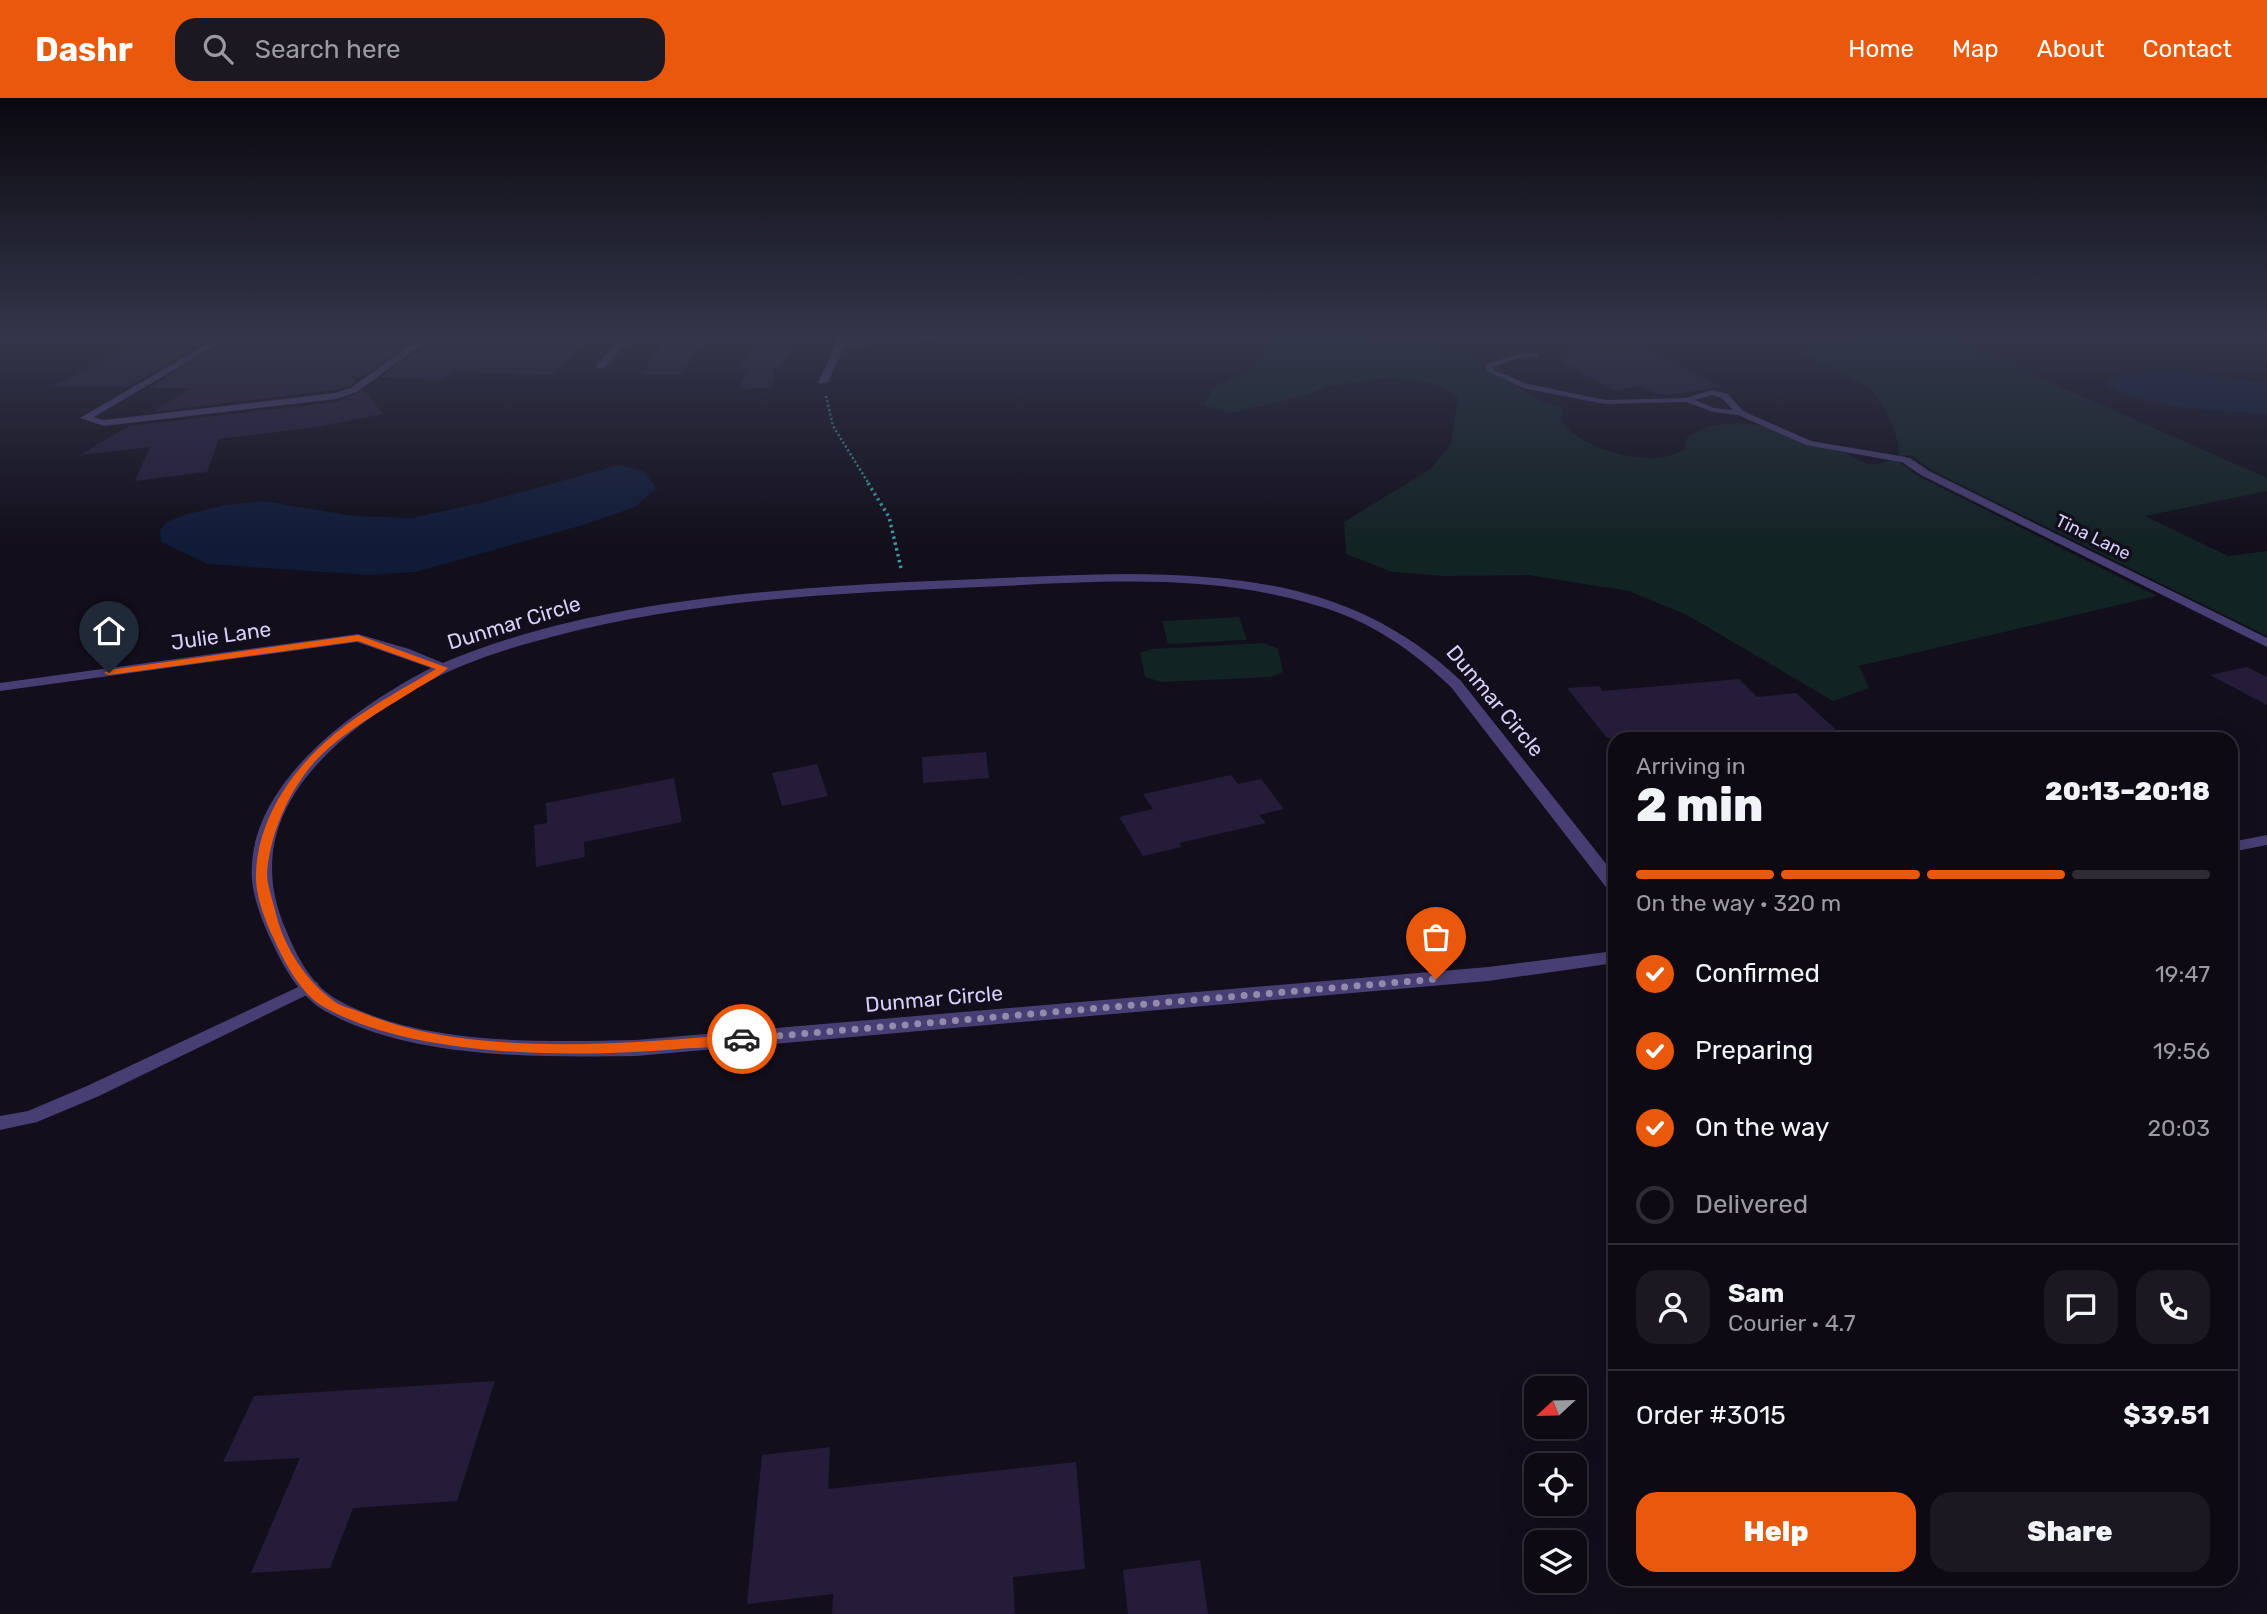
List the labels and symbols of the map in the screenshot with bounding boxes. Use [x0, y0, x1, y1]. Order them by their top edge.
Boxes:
street label: Tina Lane [2052, 509, 2134, 565]
street label: Dunmar Circle [444, 590, 584, 655]
pin [79, 601, 139, 673]
street label: Julie Lane [169, 616, 273, 655]
street label: Dunmar Circle [1441, 640, 1549, 762]
pin [1406, 907, 1466, 979]
street label: Dunmar Circle [864, 980, 1004, 1017]
courier [707, 1004, 777, 1074]
north arrow [1524, 1376, 1587, 1438]

